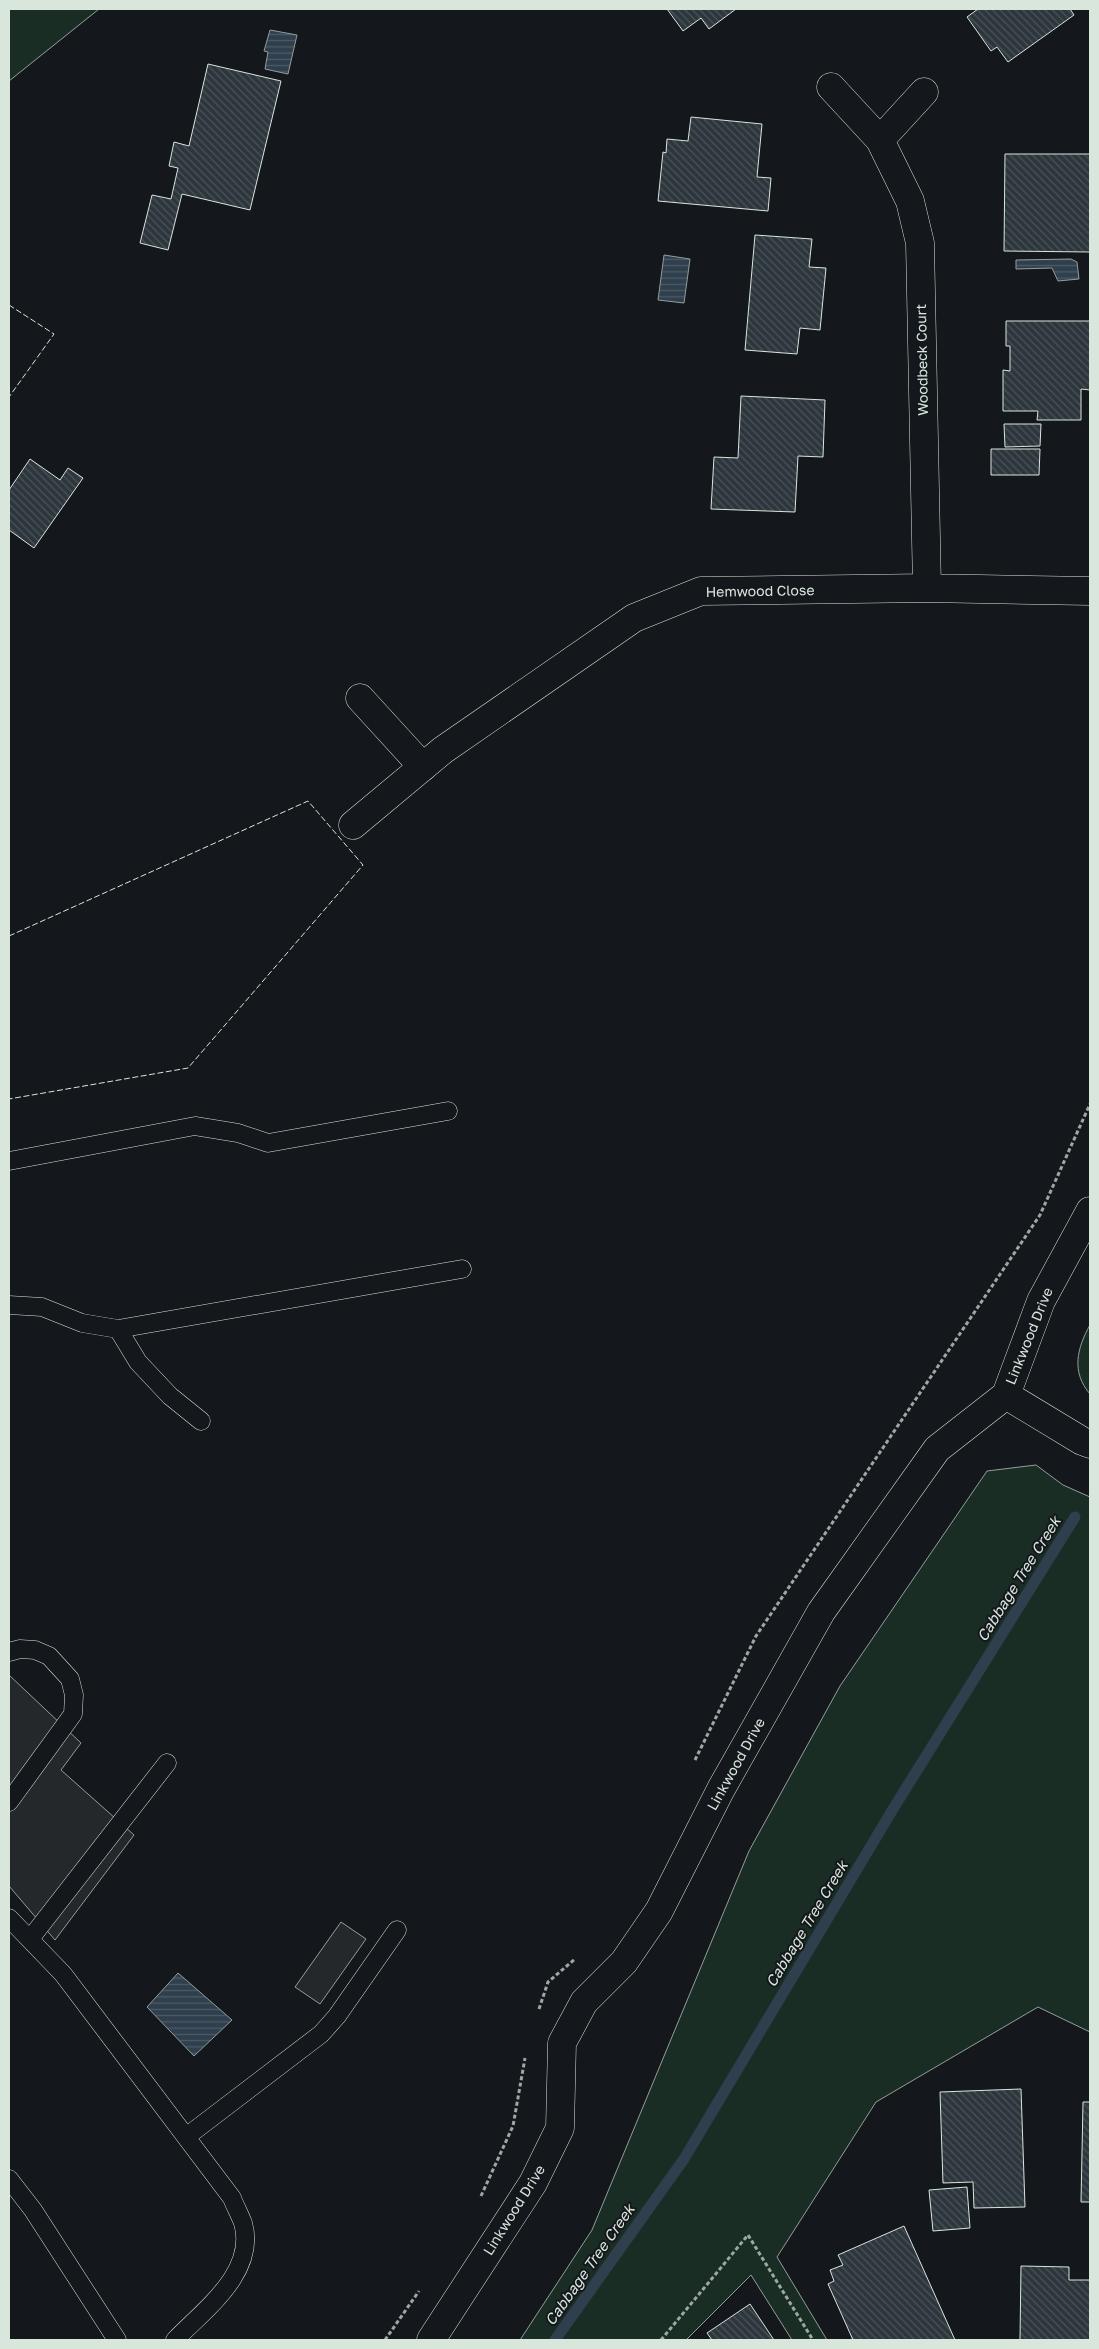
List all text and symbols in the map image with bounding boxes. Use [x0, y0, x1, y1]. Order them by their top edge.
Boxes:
street label: Woodbeck Court [912, 304, 931, 416]
street label: Hemwood Close [705, 581, 815, 600]
street label: Linkwood Drive [1001, 1285, 1056, 1387]
water label: Cabbage Tree Creek [972, 1511, 1066, 1645]
street label: Linkwood Drive [703, 1715, 768, 1813]
water label: Cabbage Tree Creek [761, 1856, 853, 1990]
street label: Linkwood Drive [479, 2161, 548, 2258]
water label: Cabbage Tree Creek [541, 2199, 639, 2329]

